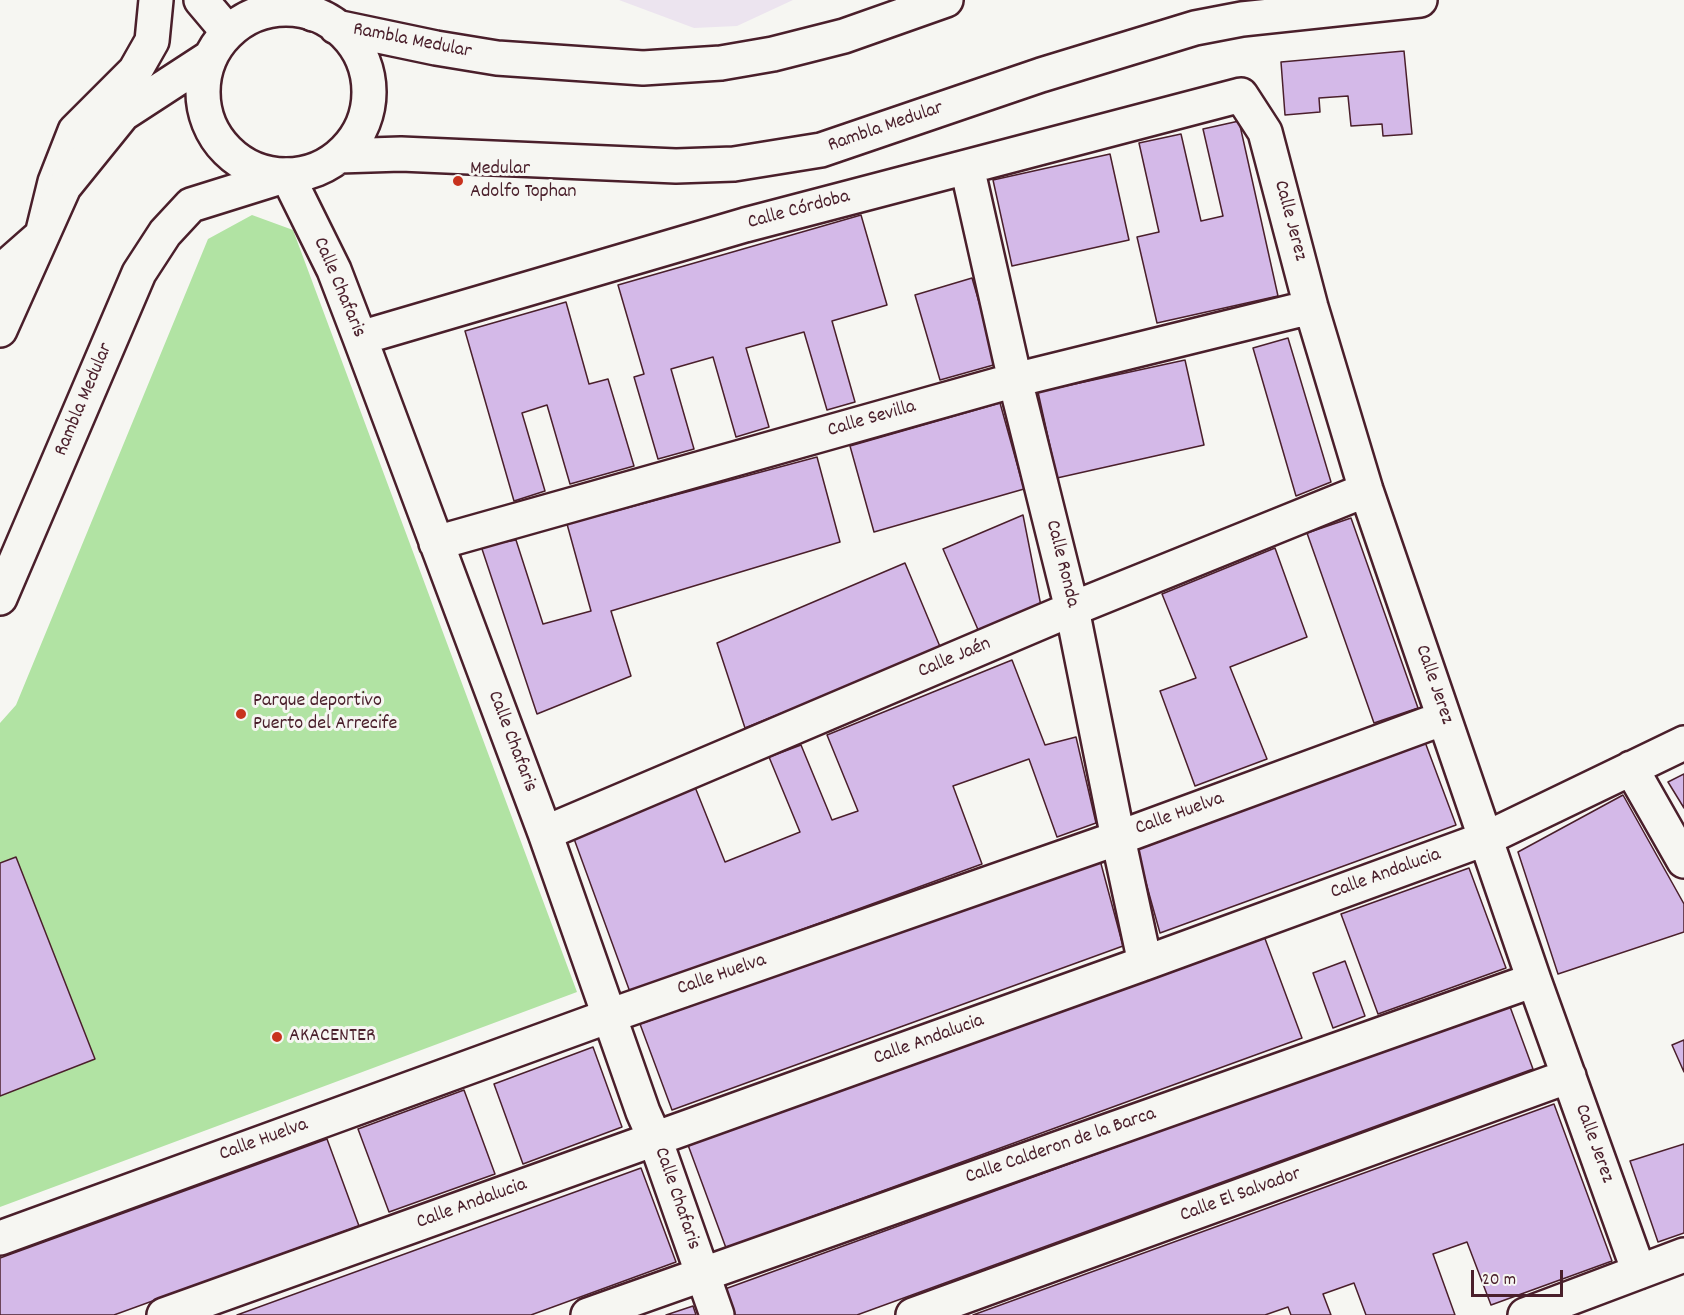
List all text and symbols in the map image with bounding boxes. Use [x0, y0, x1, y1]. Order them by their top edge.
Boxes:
street label: Rambla Medular [351, 19, 473, 65]
street label: Rambla Medular [825, 97, 947, 159]
place label: Medular Adolfo Tophan [470, 158, 577, 205]
marker: Medular Adolfo Tophan [451, 174, 465, 188]
street label: Calle Jerez [1267, 178, 1311, 264]
street label: Calle Córdoba [745, 186, 853, 236]
street label: Calle Chafaris [306, 234, 370, 342]
street label: Rambla Medular [50, 340, 120, 460]
street label: Calle Sevilla [825, 396, 919, 444]
street label: Calle Ronda [1039, 518, 1083, 610]
street label: Calle Jaén [915, 633, 995, 685]
street label: Calle Jerez [1408, 642, 1458, 728]
street label: Calle Chafaris [481, 688, 541, 796]
place label: Parque deportivo Puerto del Arrecife [253, 690, 397, 737]
marker: Parque deportivo Puerto del Arrecife [234, 707, 248, 721]
street label: Calle Huelva [1133, 788, 1227, 842]
street label: Calle Andalucia [1328, 844, 1444, 906]
street label: Calle Huelva [674, 950, 770, 1002]
street label: Calle Andalucia [871, 1010, 987, 1072]
place label: AKACENTER [289, 1025, 376, 1049]
marker: AKACENTER [270, 1030, 284, 1044]
street label: Calle Jerez [1568, 1101, 1618, 1187]
street label: Calle Calderon de la Barca [963, 1103, 1159, 1191]
street label: Calle Huelva [217, 1114, 311, 1168]
street label: Calle Chafaris [647, 1145, 705, 1253]
street label: Calle El Salvador [1177, 1163, 1305, 1229]
street label: Calle Andalucia [414, 1174, 530, 1236]
scale bar [1474, 1258, 1566, 1296]
text: 20 m [1482, 1268, 1516, 1293]

